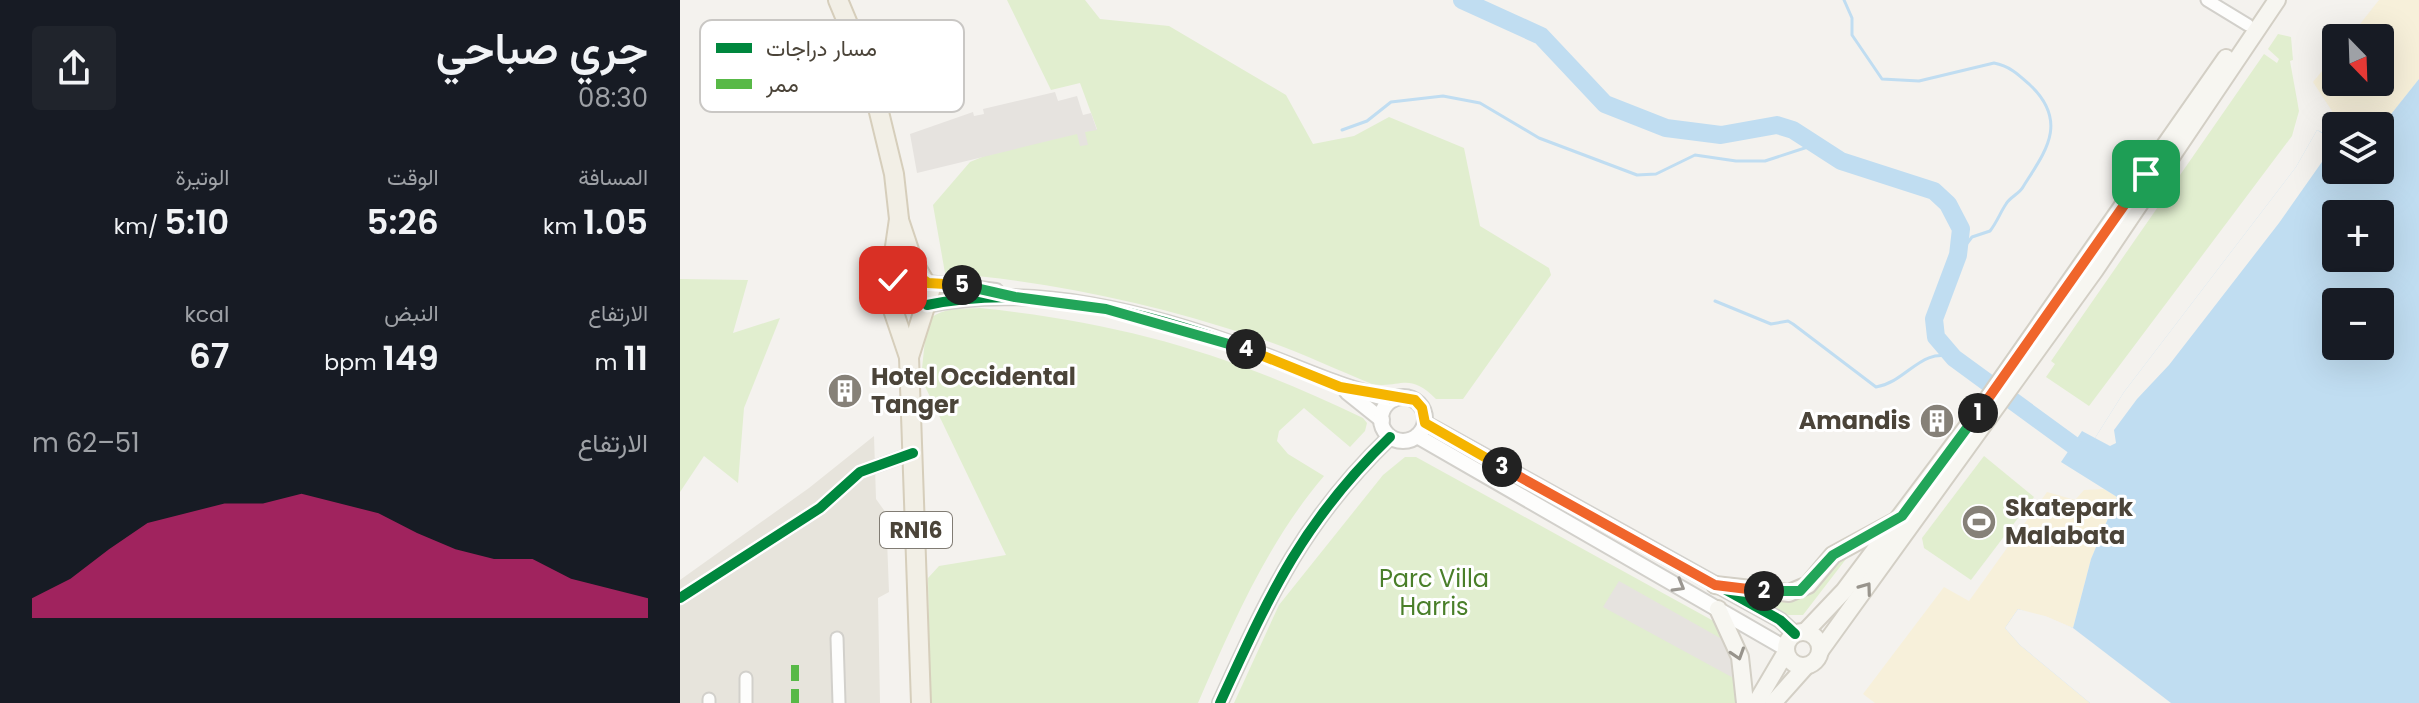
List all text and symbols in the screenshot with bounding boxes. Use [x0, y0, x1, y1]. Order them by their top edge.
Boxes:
text: جري صباحي [436, 18, 648, 79]
legend [700, 20, 964, 112]
north arrow [2322, 24, 2394, 96]
map controls [2322, 24, 2394, 360]
button: share [32, 26, 116, 110]
text: مسار دراجات [766, 33, 877, 64]
text: ممر [765, 69, 799, 100]
text: 08:30 [578, 80, 648, 116]
button: layers [2322, 112, 2394, 184]
pin [2112, 140, 2180, 208]
icon: arrive [2124, 152, 2168, 196]
text: الوتيرة [176, 162, 229, 193]
text: الوقت [387, 162, 439, 193]
text: المسافة [578, 162, 648, 193]
text: 5:10 [164, 198, 229, 246]
text: 5:26 [367, 198, 439, 246]
text: 1.05 [583, 198, 648, 246]
button: + [2322, 200, 2394, 272]
text: /km [114, 211, 164, 242]
text: km [543, 211, 583, 242]
pin [859, 246, 927, 314]
icon: check [871, 258, 915, 302]
pin: 5 [942, 265, 982, 305]
text: 5 [955, 269, 969, 300]
button: − [2322, 288, 2394, 360]
text: النبض [384, 298, 439, 329]
text: الارتفاع [588, 298, 648, 329]
text: kcal [184, 299, 229, 330]
pin: 4 [1226, 329, 1266, 369]
text: 67 [189, 332, 229, 380]
text: 4 [1239, 333, 1253, 364]
text: 149 [383, 334, 439, 382]
text: 11 [623, 334, 648, 382]
text: bpm [324, 347, 383, 378]
text: m [595, 347, 623, 378]
place label: Hotel Occidental Tanger [871, 360, 1076, 421]
building icon: Hotel Occidental Tanger [826, 372, 864, 410]
pin: 1 [1958, 393, 1998, 433]
text: 1 [1974, 397, 1982, 428]
building icon: Amandis [1918, 402, 1956, 440]
place label: Amandis [1799, 404, 1911, 437]
text: 51–62 m [32, 425, 139, 461]
text: الارتفاع [577, 425, 648, 461]
pin: 3 [1482, 447, 1522, 487]
text: 3 [1495, 451, 1509, 482]
place label: Skatepark Malabata [2005, 491, 2133, 552]
sports icon: Skatepark Malabata [1960, 503, 1998, 541]
road number: RN16 [880, 512, 952, 548]
park label: Parc Villa Harris [1379, 562, 1489, 623]
pin: 2 [1744, 571, 1784, 611]
text: 2 [1758, 575, 1770, 606]
one-way arrow [1670, 576, 1685, 592]
one-way arrow [1856, 582, 1871, 597]
one-way arrow [1729, 647, 1745, 661]

